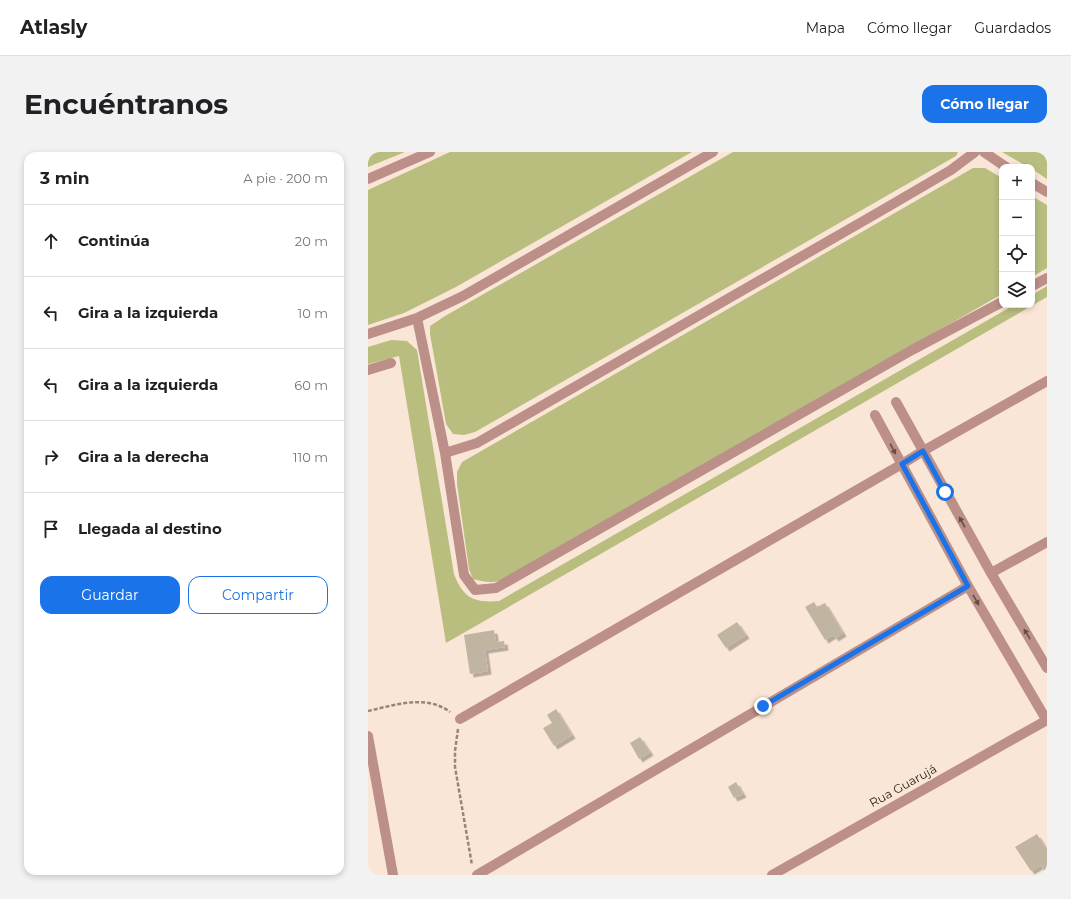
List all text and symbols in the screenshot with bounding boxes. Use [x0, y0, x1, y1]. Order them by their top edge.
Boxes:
text: Atlasly [20, 16, 87, 39]
text: Mapa [806, 19, 845, 37]
text: Cómo llegar [867, 19, 952, 37]
text: Guardados [974, 19, 1051, 37]
button: Cómo llegar [922, 85, 1047, 123]
text: Encuéntranos [24, 87, 228, 121]
map controls [999, 164, 1035, 308]
button: + [999, 164, 1035, 200]
text: 3 min [40, 168, 90, 188]
text: A pie · 200 m [243, 170, 328, 186]
button: − [999, 200, 1035, 236]
icon: ahead [40, 230, 62, 252]
text: Continúa [78, 231, 150, 250]
text: 20 m [295, 233, 328, 249]
button: locate [999, 236, 1035, 272]
button: layers [999, 272, 1035, 308]
icon: left [40, 302, 62, 324]
text: Gira a la izquierda [78, 303, 218, 322]
text: 10 m [298, 305, 328, 321]
icon: left [40, 374, 62, 396]
text: Gira a la izquierda [78, 375, 218, 394]
text: 60 m [294, 377, 328, 393]
one-way arrow [890, 443, 897, 455]
icon: right [40, 446, 62, 468]
text: Gira a la derecha [78, 447, 209, 466]
text: 110 m [293, 449, 328, 465]
route start [936, 483, 954, 501]
one-way arrow [959, 516, 966, 528]
icon: arrive [40, 518, 62, 540]
text: Llegada al destino [78, 519, 222, 538]
button: Guardar [40, 576, 180, 614]
button: Compartir [188, 576, 328, 614]
one-way arrow [973, 594, 980, 606]
one-way arrow [1024, 628, 1031, 640]
route end [754, 697, 772, 715]
street label: Rua Guarujá [866, 761, 939, 810]

